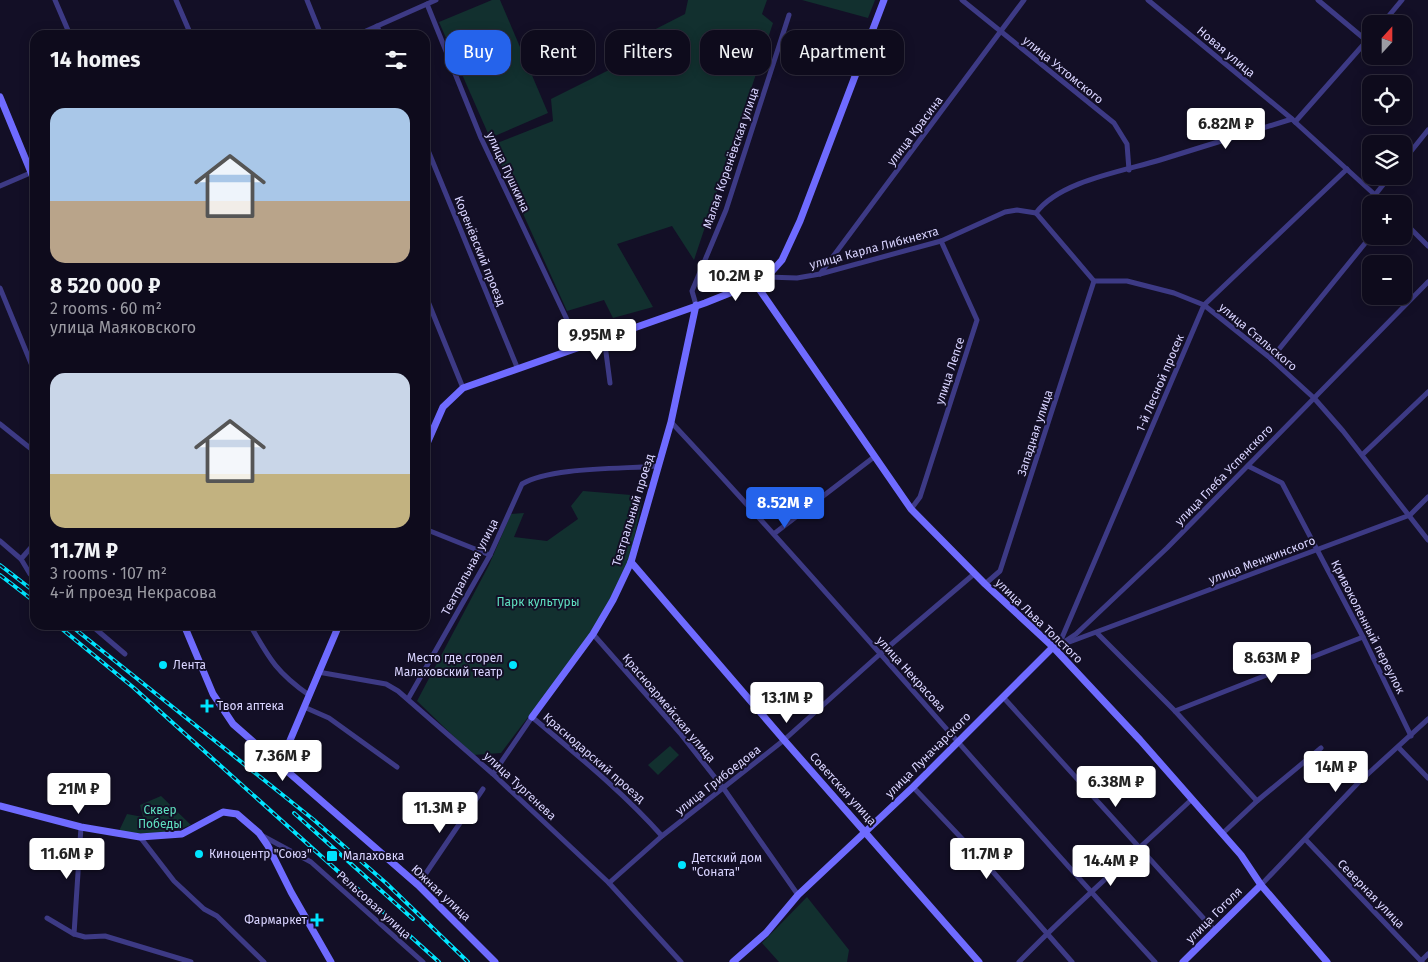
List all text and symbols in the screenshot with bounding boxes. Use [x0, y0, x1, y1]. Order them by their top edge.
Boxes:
north arrow [1362, 15, 1412, 65]
map controls [1362, 15, 1412, 305]
street label: Новая улица [1194, 24, 1258, 80]
chip: Buy [445, 30, 511, 75]
chip: Rent [521, 30, 595, 75]
chip: Filters [605, 30, 690, 75]
chip: New [700, 30, 771, 75]
chip: Apartment [781, 30, 904, 75]
street label: улица Ухтомского [1020, 33, 1106, 107]
icon: filters [382, 46, 410, 74]
text: 14 homes [50, 47, 140, 73]
button: locate [1362, 75, 1412, 125]
street label: Малая Коренёвская улица [700, 85, 762, 231]
street label: улица Красина [884, 93, 946, 169]
pin: 6.82M ₽ [1180, 108, 1272, 150]
text: 6.82M ₽ [1198, 114, 1254, 133]
street label: улица Пушкина [483, 130, 533, 214]
button: layers [1362, 135, 1412, 185]
icon: home [185, 141, 275, 231]
street label: Коренёвский проезд [451, 194, 509, 308]
button: + [1362, 195, 1412, 245]
street label: улица Карла Либкнехта [808, 224, 940, 272]
button: − [1362, 255, 1412, 305]
pin: 10.2M ₽ [690, 260, 782, 302]
text: 10.2M ₽ [709, 266, 763, 285]
text: 8 520 000 ₽ [50, 273, 161, 299]
text: 2 rooms · 60 m² [50, 299, 162, 318]
street label: улица Стальского [1216, 300, 1300, 374]
text: улица Маяковского [50, 318, 196, 337]
pin: 9.95M ₽ [551, 318, 643, 361]
text: 9.95M ₽ [569, 325, 625, 344]
street label: 1-й Лесной просек [1133, 331, 1187, 434]
street label: улица Лепсе [932, 335, 968, 407]
street label: Западная улица [1014, 388, 1056, 478]
icon: home [185, 406, 275, 496]
street label: улица Глеба Успенского [1172, 422, 1276, 528]
street label: Театральный проезд [609, 452, 657, 568]
pin: 8.52M ₽ [739, 486, 831, 529]
text: 8.52M ₽ [757, 493, 813, 512]
street label: Театральная улица [439, 516, 501, 618]
street label: улица Менжинского [1207, 533, 1317, 587]
text: 11.7M ₽ [50, 538, 118, 564]
street label: Кривоколенный переулок [1328, 558, 1408, 697]
text: 3 rooms · 107 m² [50, 564, 167, 583]
street label: улица Льва Толстого [992, 576, 1086, 666]
text: 4-й проезд Некрасова [50, 583, 217, 602]
park label: Парк культуры [496, 595, 580, 609]
street label: улица Некрасова [873, 633, 949, 715]
pin: 8.63M ₽ [1226, 642, 1318, 684]
text: 8.63M ₽ [1244, 648, 1300, 667]
place label: Место где сгорел Малаховский театр [394, 651, 503, 679]
street label: Красноармейская улица [619, 651, 719, 765]
place label: Лента [173, 658, 206, 672]
marker: Лента [157, 659, 169, 671]
marker: Место где сгорел Малаховский театр [507, 659, 519, 671]
pin: 13.1M ₽ [741, 682, 833, 724]
text: 13.1M ₽ [761, 688, 813, 707]
place label: Твоя аптека [217, 699, 284, 713]
marker: Твоя аптека [201, 700, 213, 712]
street label: улица Луначарского [882, 709, 974, 801]
street label: Краснодарский проезд [540, 710, 648, 806]
pin: 7.36M ₽ [237, 740, 329, 782]
street label: улица Грибоедова [673, 742, 763, 818]
text: 7.36M ₽ [256, 746, 310, 765]
street label: улица Тургенева [481, 749, 559, 823]
street label: Советская улица [807, 750, 879, 828]
pin: 14M ₽ [1301, 750, 1371, 793]
text: 14M ₽ [1315, 757, 1357, 776]
pin: 6.38M ₽ [1070, 766, 1162, 808]
pin: 21M ₽ [44, 772, 114, 815]
text: 6.38M ₽ [1088, 772, 1144, 791]
text: 21M ₽ [58, 779, 100, 798]
pin: 11.3M ₽ [394, 792, 486, 834]
text: 11.3M ₽ [414, 798, 466, 817]
park label: Сквер Победы [138, 803, 182, 831]
pin: 11.6M ₽ [21, 838, 113, 880]
pin: 11.7M ₽ [941, 838, 1033, 880]
text: 11.6M ₽ [40, 844, 94, 863]
text: 11.7M ₽ [961, 844, 1013, 863]
pin: 14.4M ₽ [1065, 844, 1157, 887]
place label: Киноцентр "Союз" [209, 847, 312, 861]
marker: Киноцентр "Союз" [193, 848, 205, 860]
marker: Малаховка [325, 849, 339, 863]
place label: Малаховка [343, 849, 404, 863]
place label: Детский дом "Соната" [691, 851, 762, 879]
text: 14.4M ₽ [1084, 851, 1138, 870]
street label: Северная улица [1335, 857, 1407, 931]
marker: Детский дом "Соната" [676, 859, 688, 871]
street label: Южная улица [408, 862, 474, 924]
street label: Рельсовая улица [334, 868, 414, 942]
street label: улица Гоголя [1183, 884, 1245, 946]
place label: Фармаркет [244, 913, 308, 927]
marker: Фармаркет [311, 914, 323, 926]

